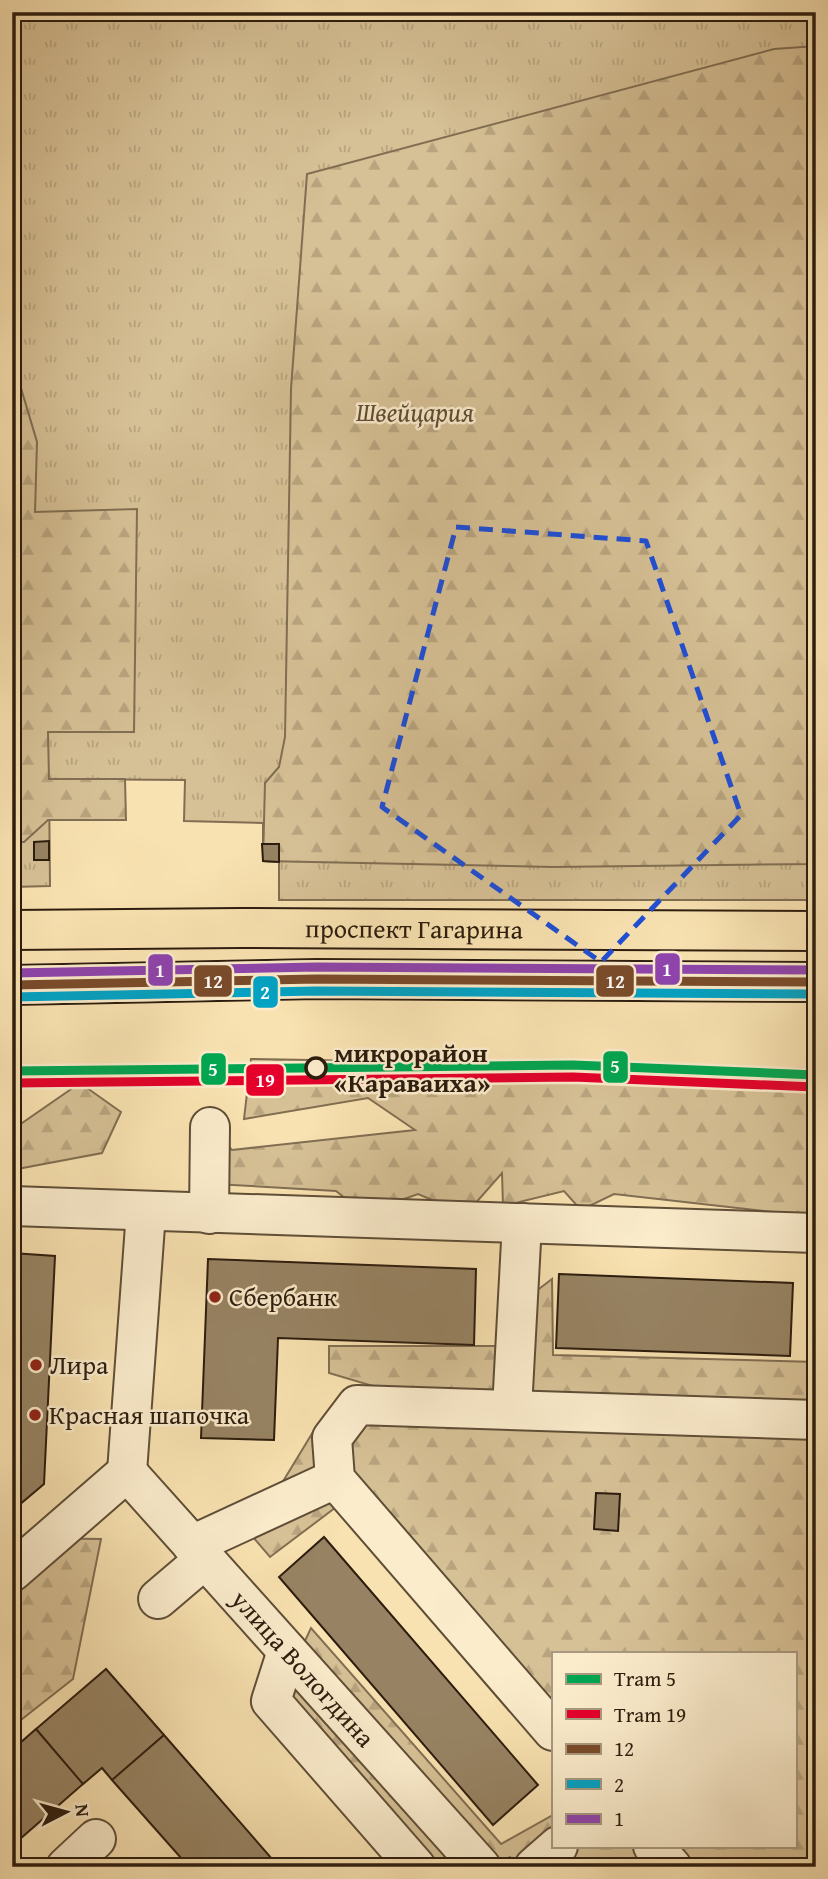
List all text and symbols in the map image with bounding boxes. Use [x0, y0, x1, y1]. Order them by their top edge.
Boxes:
park label: Швейцария [356, 392, 474, 431]
street label: проспект Гагарина [305, 908, 524, 948]
line badge: 1 [654, 952, 681, 986]
line badge: 1 [147, 953, 174, 987]
text: 1 [662, 955, 672, 983]
text: 1 [155, 956, 165, 984]
line badge: 12 [193, 964, 233, 998]
line badge: 12 [595, 964, 635, 998]
text: 12 [203, 967, 223, 995]
text: 12 [605, 967, 625, 995]
line badge: 2 [252, 975, 279, 1009]
text: 2 [260, 978, 270, 1006]
place label: микрорайон «Караваиха» [334, 1033, 490, 1102]
line badge: 5 [602, 1050, 629, 1084]
line badge: 5 [200, 1052, 227, 1086]
text: 5 [610, 1052, 620, 1080]
text: 5 [208, 1055, 218, 1083]
marker: микрорайон «Караваиха» [305, 1057, 327, 1079]
line badge: 19 [245, 1063, 285, 1097]
text: 19 [255, 1066, 275, 1094]
place label: Сбербанк [229, 1277, 337, 1316]
marker: Сбербанк [207, 1289, 223, 1305]
place label: Лира [50, 1345, 109, 1384]
marker: Лира [28, 1357, 44, 1373]
place label: Красная шапочка [49, 1395, 250, 1434]
marker: Красная шапочка [27, 1407, 43, 1423]
street label: улица Вологдина [222, 1580, 385, 1756]
legend [552, 1652, 796, 1848]
text: Tram 5 [614, 1663, 676, 1694]
text: Tram 19 [614, 1699, 686, 1730]
text: 12 [614, 1733, 634, 1764]
text: 2 [614, 1769, 624, 1800]
north arrow [32, 1778, 102, 1848]
text: N [68, 1802, 98, 1818]
text: 1 [614, 1803, 624, 1834]

